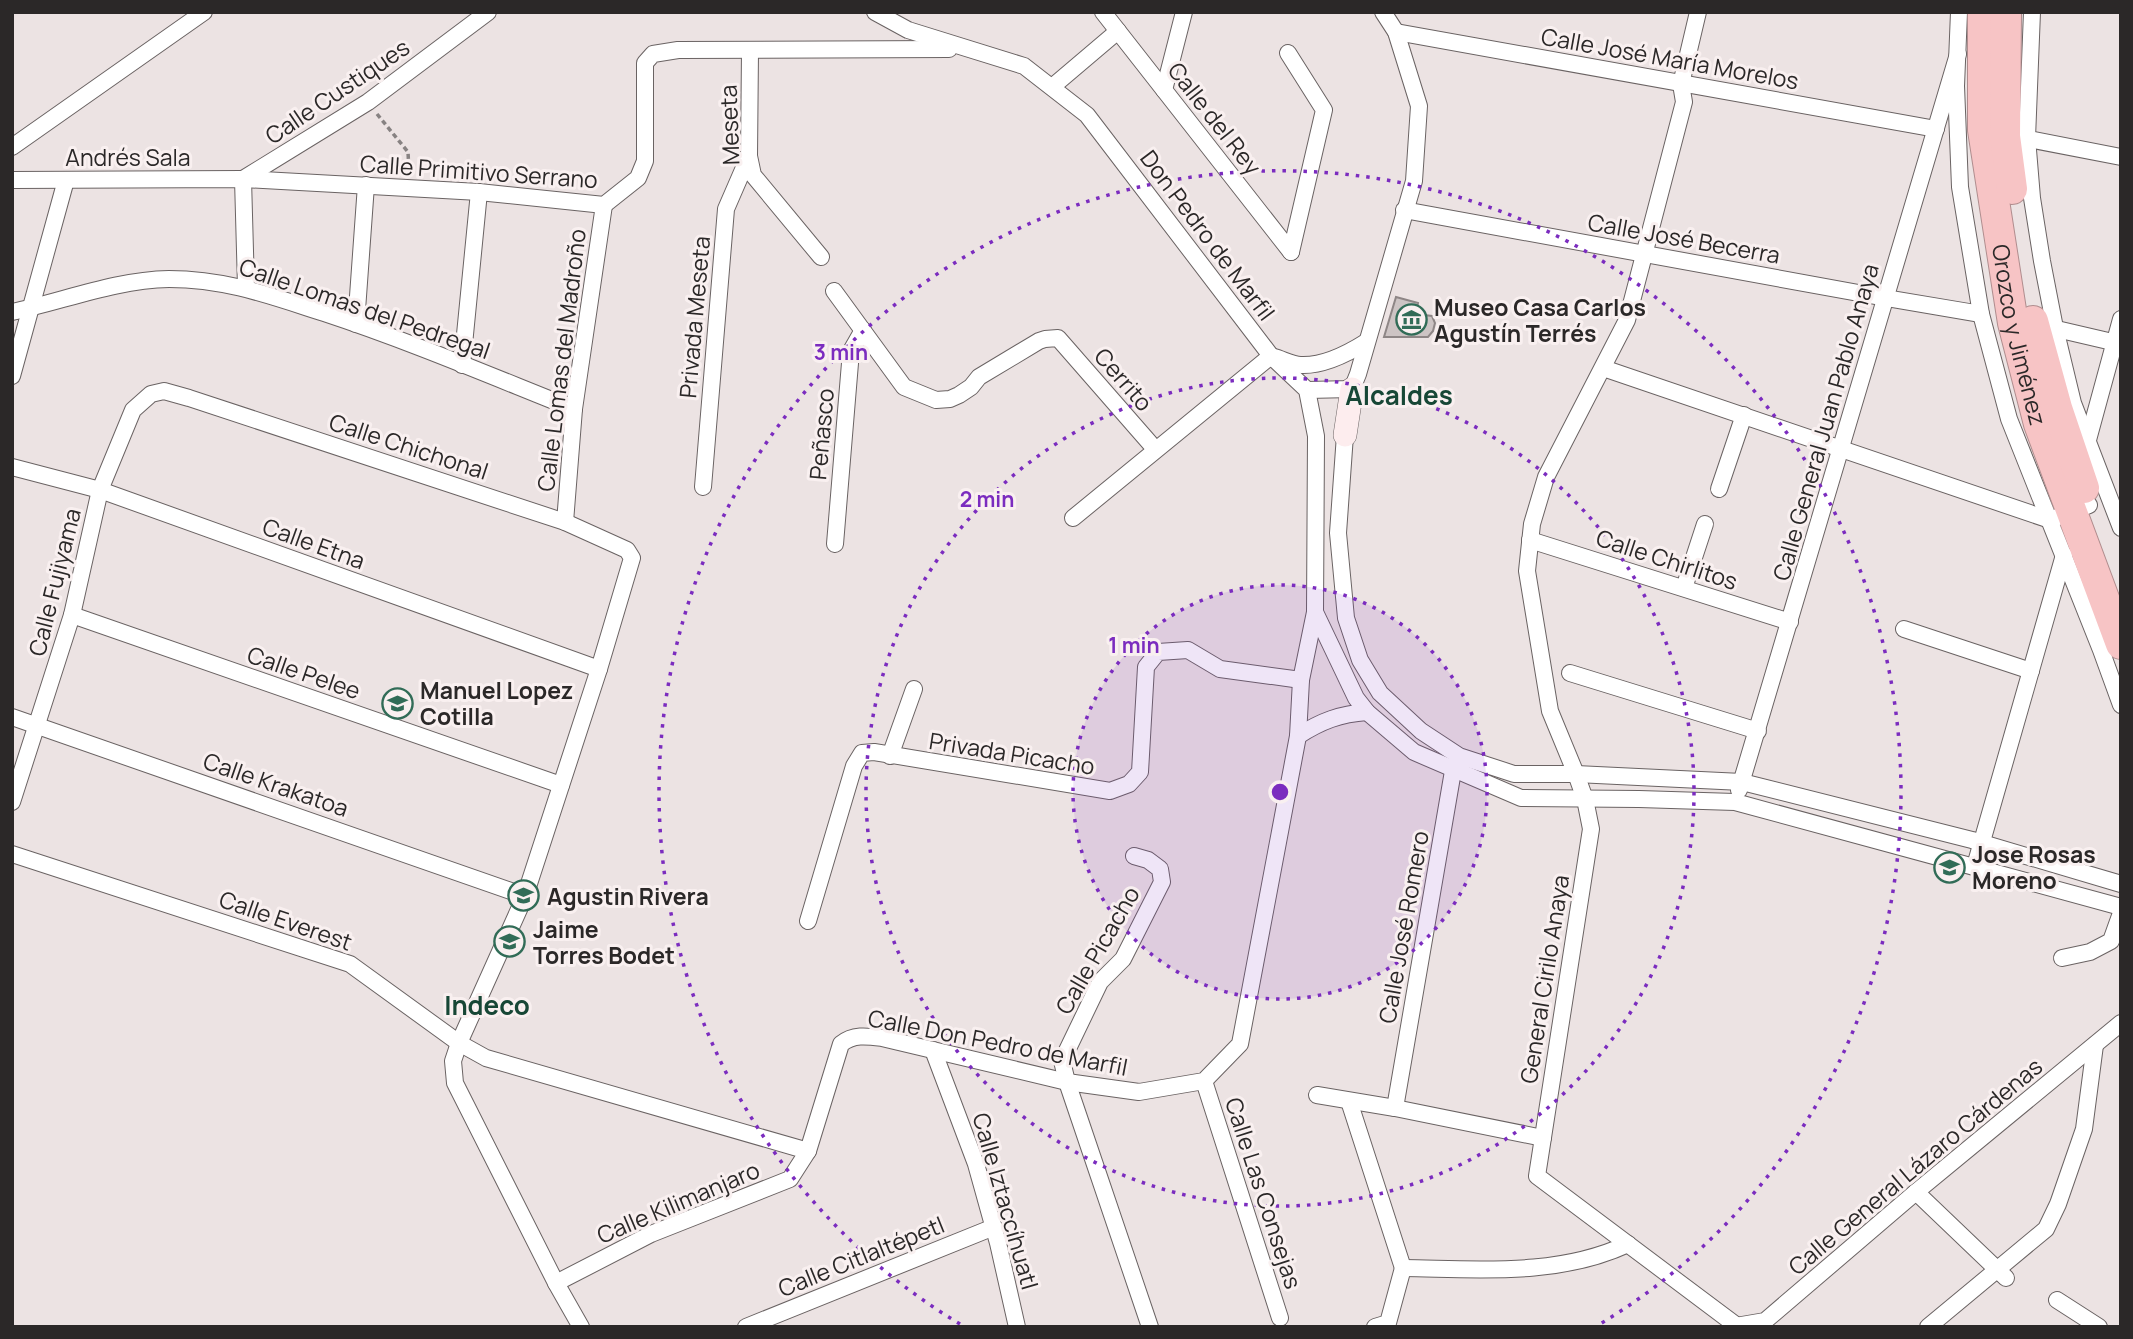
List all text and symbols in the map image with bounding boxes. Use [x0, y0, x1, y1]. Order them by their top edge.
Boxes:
street label: Calle José María Morelos [1539, 20, 1801, 96]
street label: Calle Custiques [259, 31, 415, 151]
street label: Calle del Rey [1161, 55, 1269, 181]
street label: Meseta [712, 84, 746, 166]
street label: Andrés Sala [65, 141, 191, 173]
street label: Don Pedro de Marfil [1133, 143, 1283, 327]
street label: Calle Primitivo Serrano [359, 147, 599, 195]
street label: Calle José Becerra [1585, 205, 1783, 271]
street label: Calle Lomas del Madroño [529, 227, 593, 493]
street label: Privada Meseta [671, 235, 717, 399]
street label: Orozco y Jiménez [1985, 242, 2055, 429]
street label: Calle Lomas del Pedregal [235, 250, 495, 366]
street label: Calle General Juan Pablo Anaya [1764, 260, 1886, 584]
place label: Museo Casa Carlos Agustín Terrés [1434, 291, 1646, 349]
museum icon: Museo Casa Carlos Agustín Terrés [1394, 303, 1428, 337]
text: 3 min [814, 338, 868, 366]
street label: Cerrito [1088, 340, 1160, 418]
district label: Alcaldes [1345, 377, 1453, 413]
street label: Peñasco [801, 387, 841, 481]
street label: Calle Chichonal [325, 405, 493, 487]
text: 2 min [960, 485, 1014, 513]
street label: Calle Fujiyama [20, 505, 88, 659]
street label: Calle Etna [258, 510, 370, 576]
street label: Calle Chirlitos [1592, 521, 1742, 597]
text: 1 min [1108, 631, 1160, 659]
street label: Calle Pelee [243, 638, 365, 706]
place label: Manuel Lopez Cotilla [420, 674, 573, 732]
school or university icon: Manuel Lopez Cotilla [380, 686, 414, 720]
street label: Privada Picacho [927, 724, 1097, 782]
street label: Calle Krakatoa [199, 744, 353, 824]
centre of rings [1268, 780, 1292, 804]
street label: Calle José Romero [1370, 828, 1436, 1026]
place label: Jose Rosas Moreno [1972, 838, 2096, 896]
school or university icon: Jose Rosas Moreno [1932, 850, 1966, 884]
street label: General Cirilo Anaya [1512, 872, 1576, 1086]
school or university icon: Agustin Rivera [507, 879, 541, 913]
place label: Agustin Rivera [547, 880, 709, 912]
street label: Calle Picacho [1047, 880, 1147, 1020]
street label: Calle Everest [215, 882, 357, 958]
place label: Jaime Torres Bodet [533, 913, 675, 971]
school or university icon: Jaime Torres Bodet [493, 925, 527, 959]
district label: Indeco [444, 987, 530, 1023]
street label: Calle Don Pedro de Marfil [865, 1001, 1131, 1083]
street label: Calle General Lázaro Cárdenas [1781, 1050, 2049, 1282]
street label: Calle Las Consejas [1218, 1093, 1310, 1293]
street label: Calle Iztaccíhuatl [965, 1109, 1047, 1293]
street label: Calle Kilimanjaro [592, 1153, 764, 1251]
street label: Calle Citlaltépetl [773, 1208, 949, 1304]

